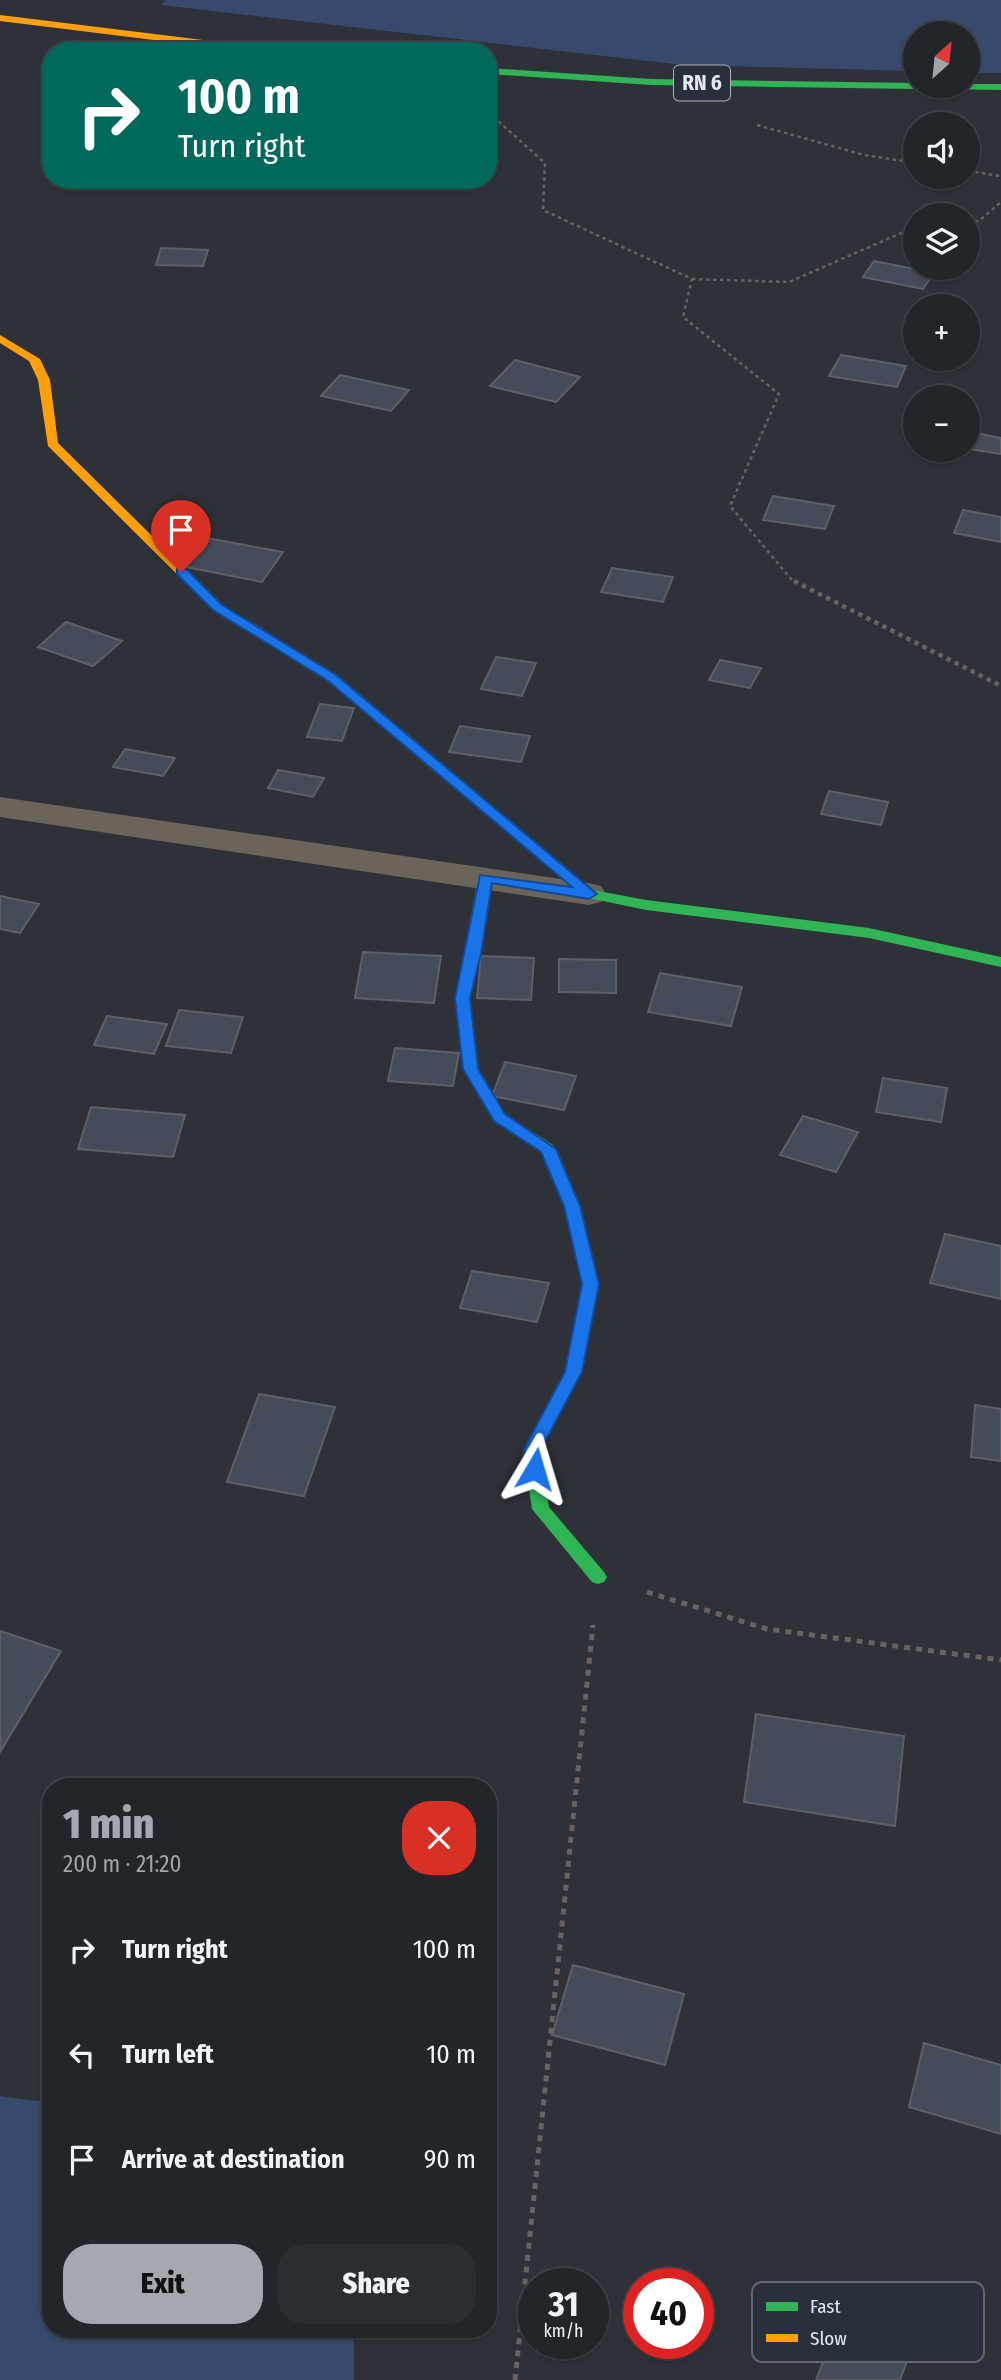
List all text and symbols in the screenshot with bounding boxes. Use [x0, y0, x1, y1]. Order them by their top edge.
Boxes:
north arrow [903, 21, 980, 98]
map controls [903, 21, 980, 462]
road number: RN 6 [674, 66, 730, 100]
text: 100 m [178, 67, 300, 126]
icon: right [63, 70, 154, 161]
button: sound [903, 112, 980, 189]
text: Turn right [178, 127, 305, 165]
button: layers [903, 203, 980, 280]
button: + [903, 294, 980, 371]
button: − [903, 385, 980, 462]
pin [151, 500, 211, 572]
icon: arrive [162, 511, 200, 549]
position arrow [498, 1432, 572, 1506]
text: 1 min [63, 1799, 154, 1849]
button: close [402, 1801, 476, 1875]
text: 200 m · 21:20 [63, 1850, 182, 1878]
icon: right [63, 1931, 101, 1969]
text: Turn right [122, 1934, 228, 1965]
text: 100 m [413, 1934, 476, 1965]
icon: left [63, 2036, 101, 2074]
text: Turn left [122, 2039, 214, 2070]
text: 10 m [426, 2039, 476, 2070]
icon: arrive [63, 2141, 101, 2179]
text: Arrive at destination [122, 2144, 345, 2175]
text: 90 m [424, 2144, 476, 2175]
button: Exit [63, 2244, 263, 2324]
button: Share [277, 2244, 476, 2324]
speed limit sign: 40 [623, 2268, 714, 2359]
legend [752, 2282, 984, 2362]
text: 31 [548, 2283, 579, 2325]
text: Fast [810, 2295, 841, 2318]
text: km/h [543, 2320, 584, 2342]
text: Slow [810, 2327, 847, 2350]

